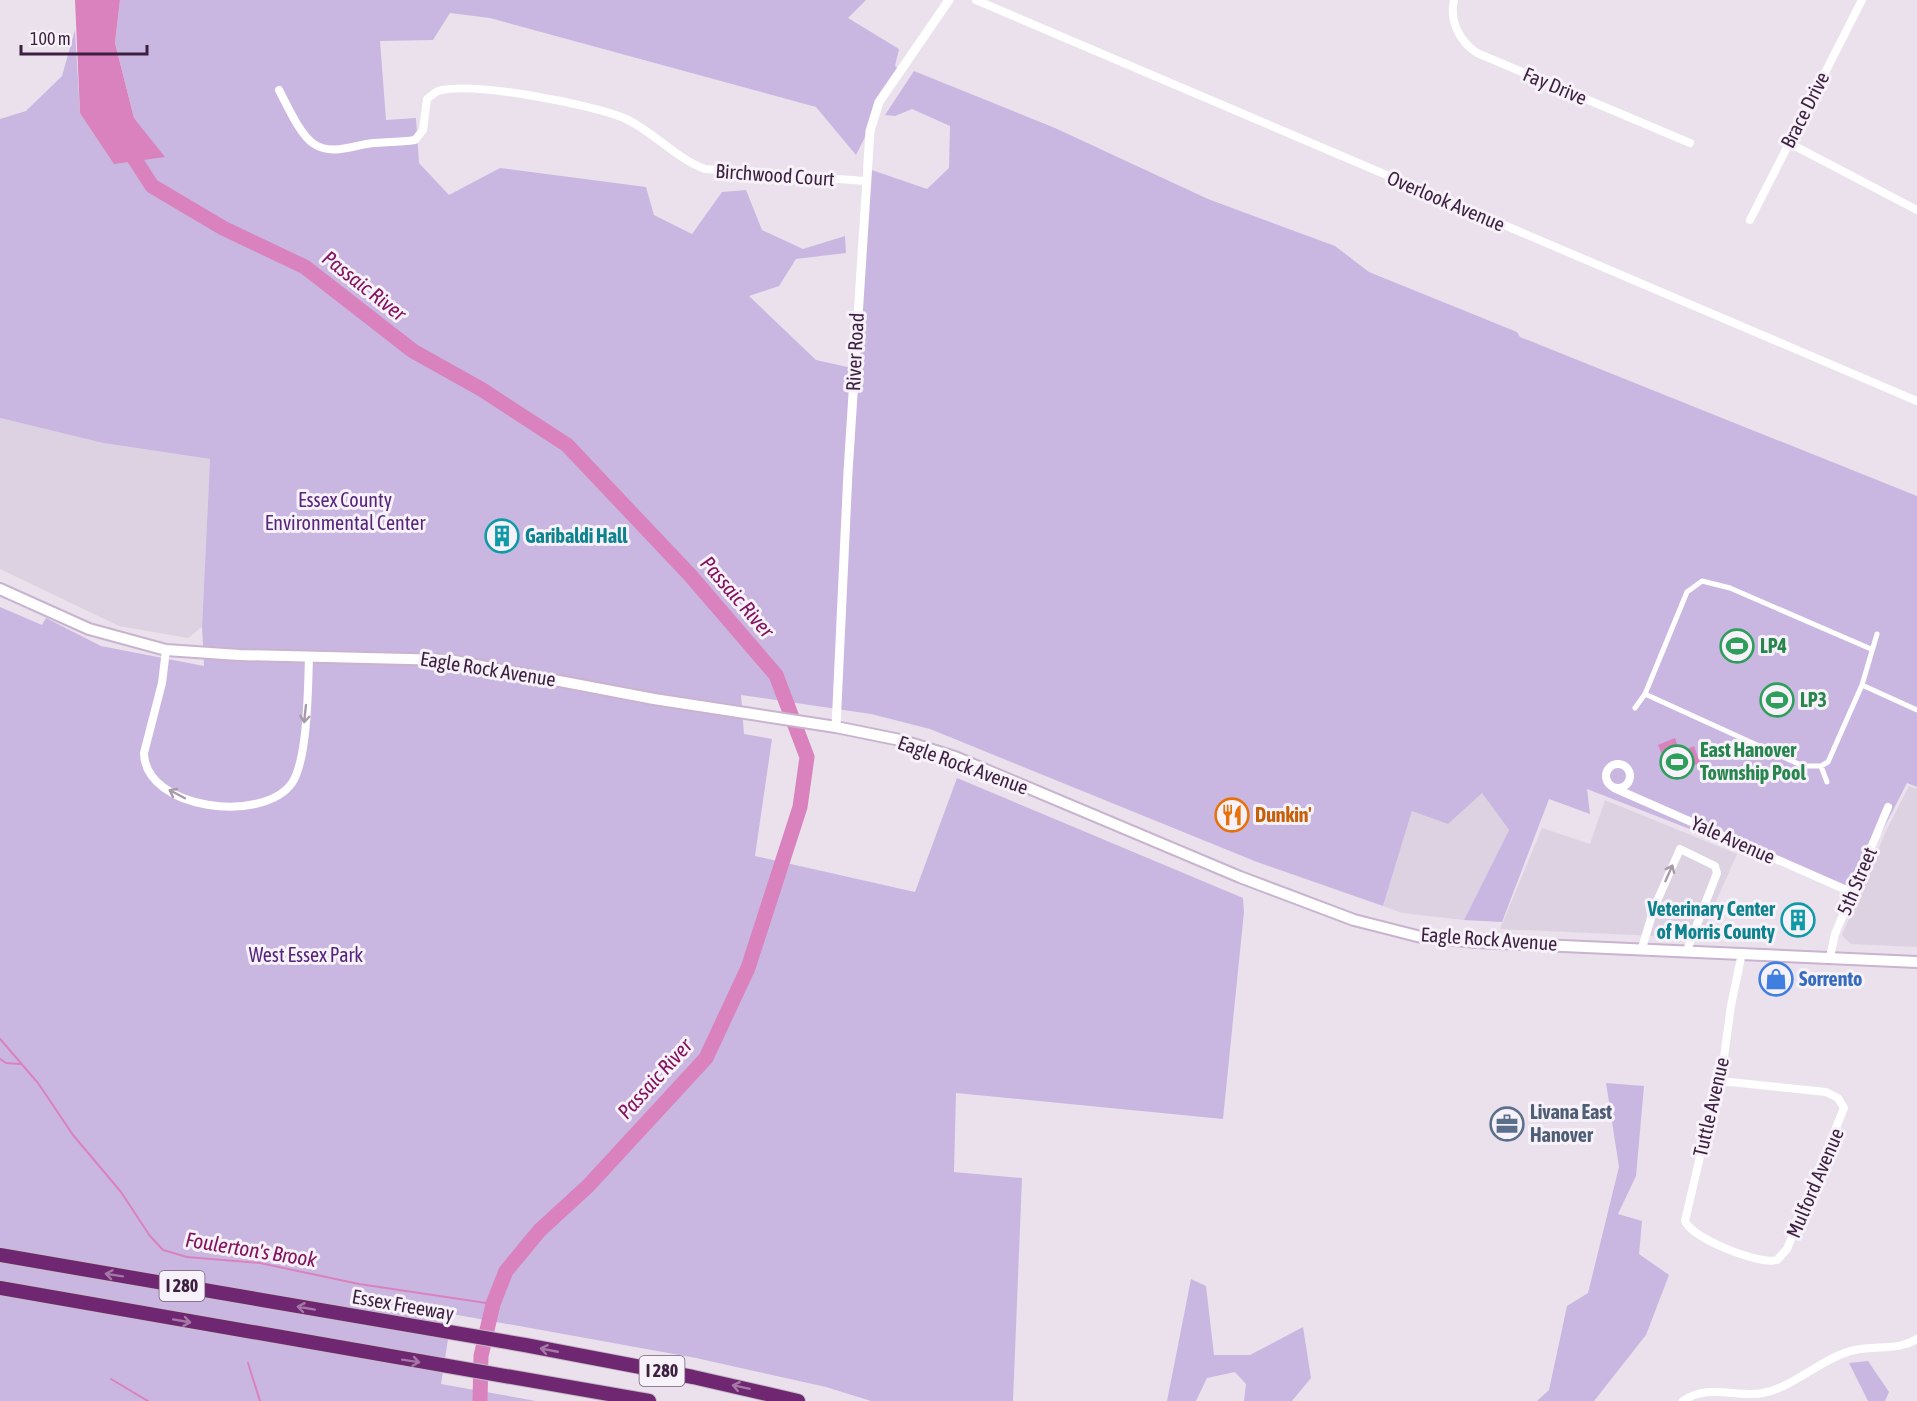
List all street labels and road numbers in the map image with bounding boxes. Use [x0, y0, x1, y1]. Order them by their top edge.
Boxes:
street label: Fay Drive [1520, 62, 1590, 109]
street label: Brace Drive [1776, 68, 1833, 152]
street label: Birchwood Court [715, 159, 836, 190]
street label: Overlook Avenue [1384, 165, 1508, 236]
street label: River Road [841, 312, 868, 392]
street label: Eagle Rock Avenue [419, 646, 558, 691]
street label: Eagle Rock Avenue [895, 730, 1031, 799]
street label: Yale Avenue [1688, 811, 1779, 868]
street label: 5th Street [1832, 843, 1881, 918]
street label: Eagle Rock Avenue [1420, 922, 1558, 955]
street label: Tuttle Avenue [1688, 1055, 1733, 1159]
street label: Mulford Avenue [1781, 1125, 1848, 1241]
road number: I 280 [160, 1271, 204, 1301]
street label: Essex Freeway [350, 1284, 456, 1325]
road number: I 280 [640, 1356, 684, 1386]

